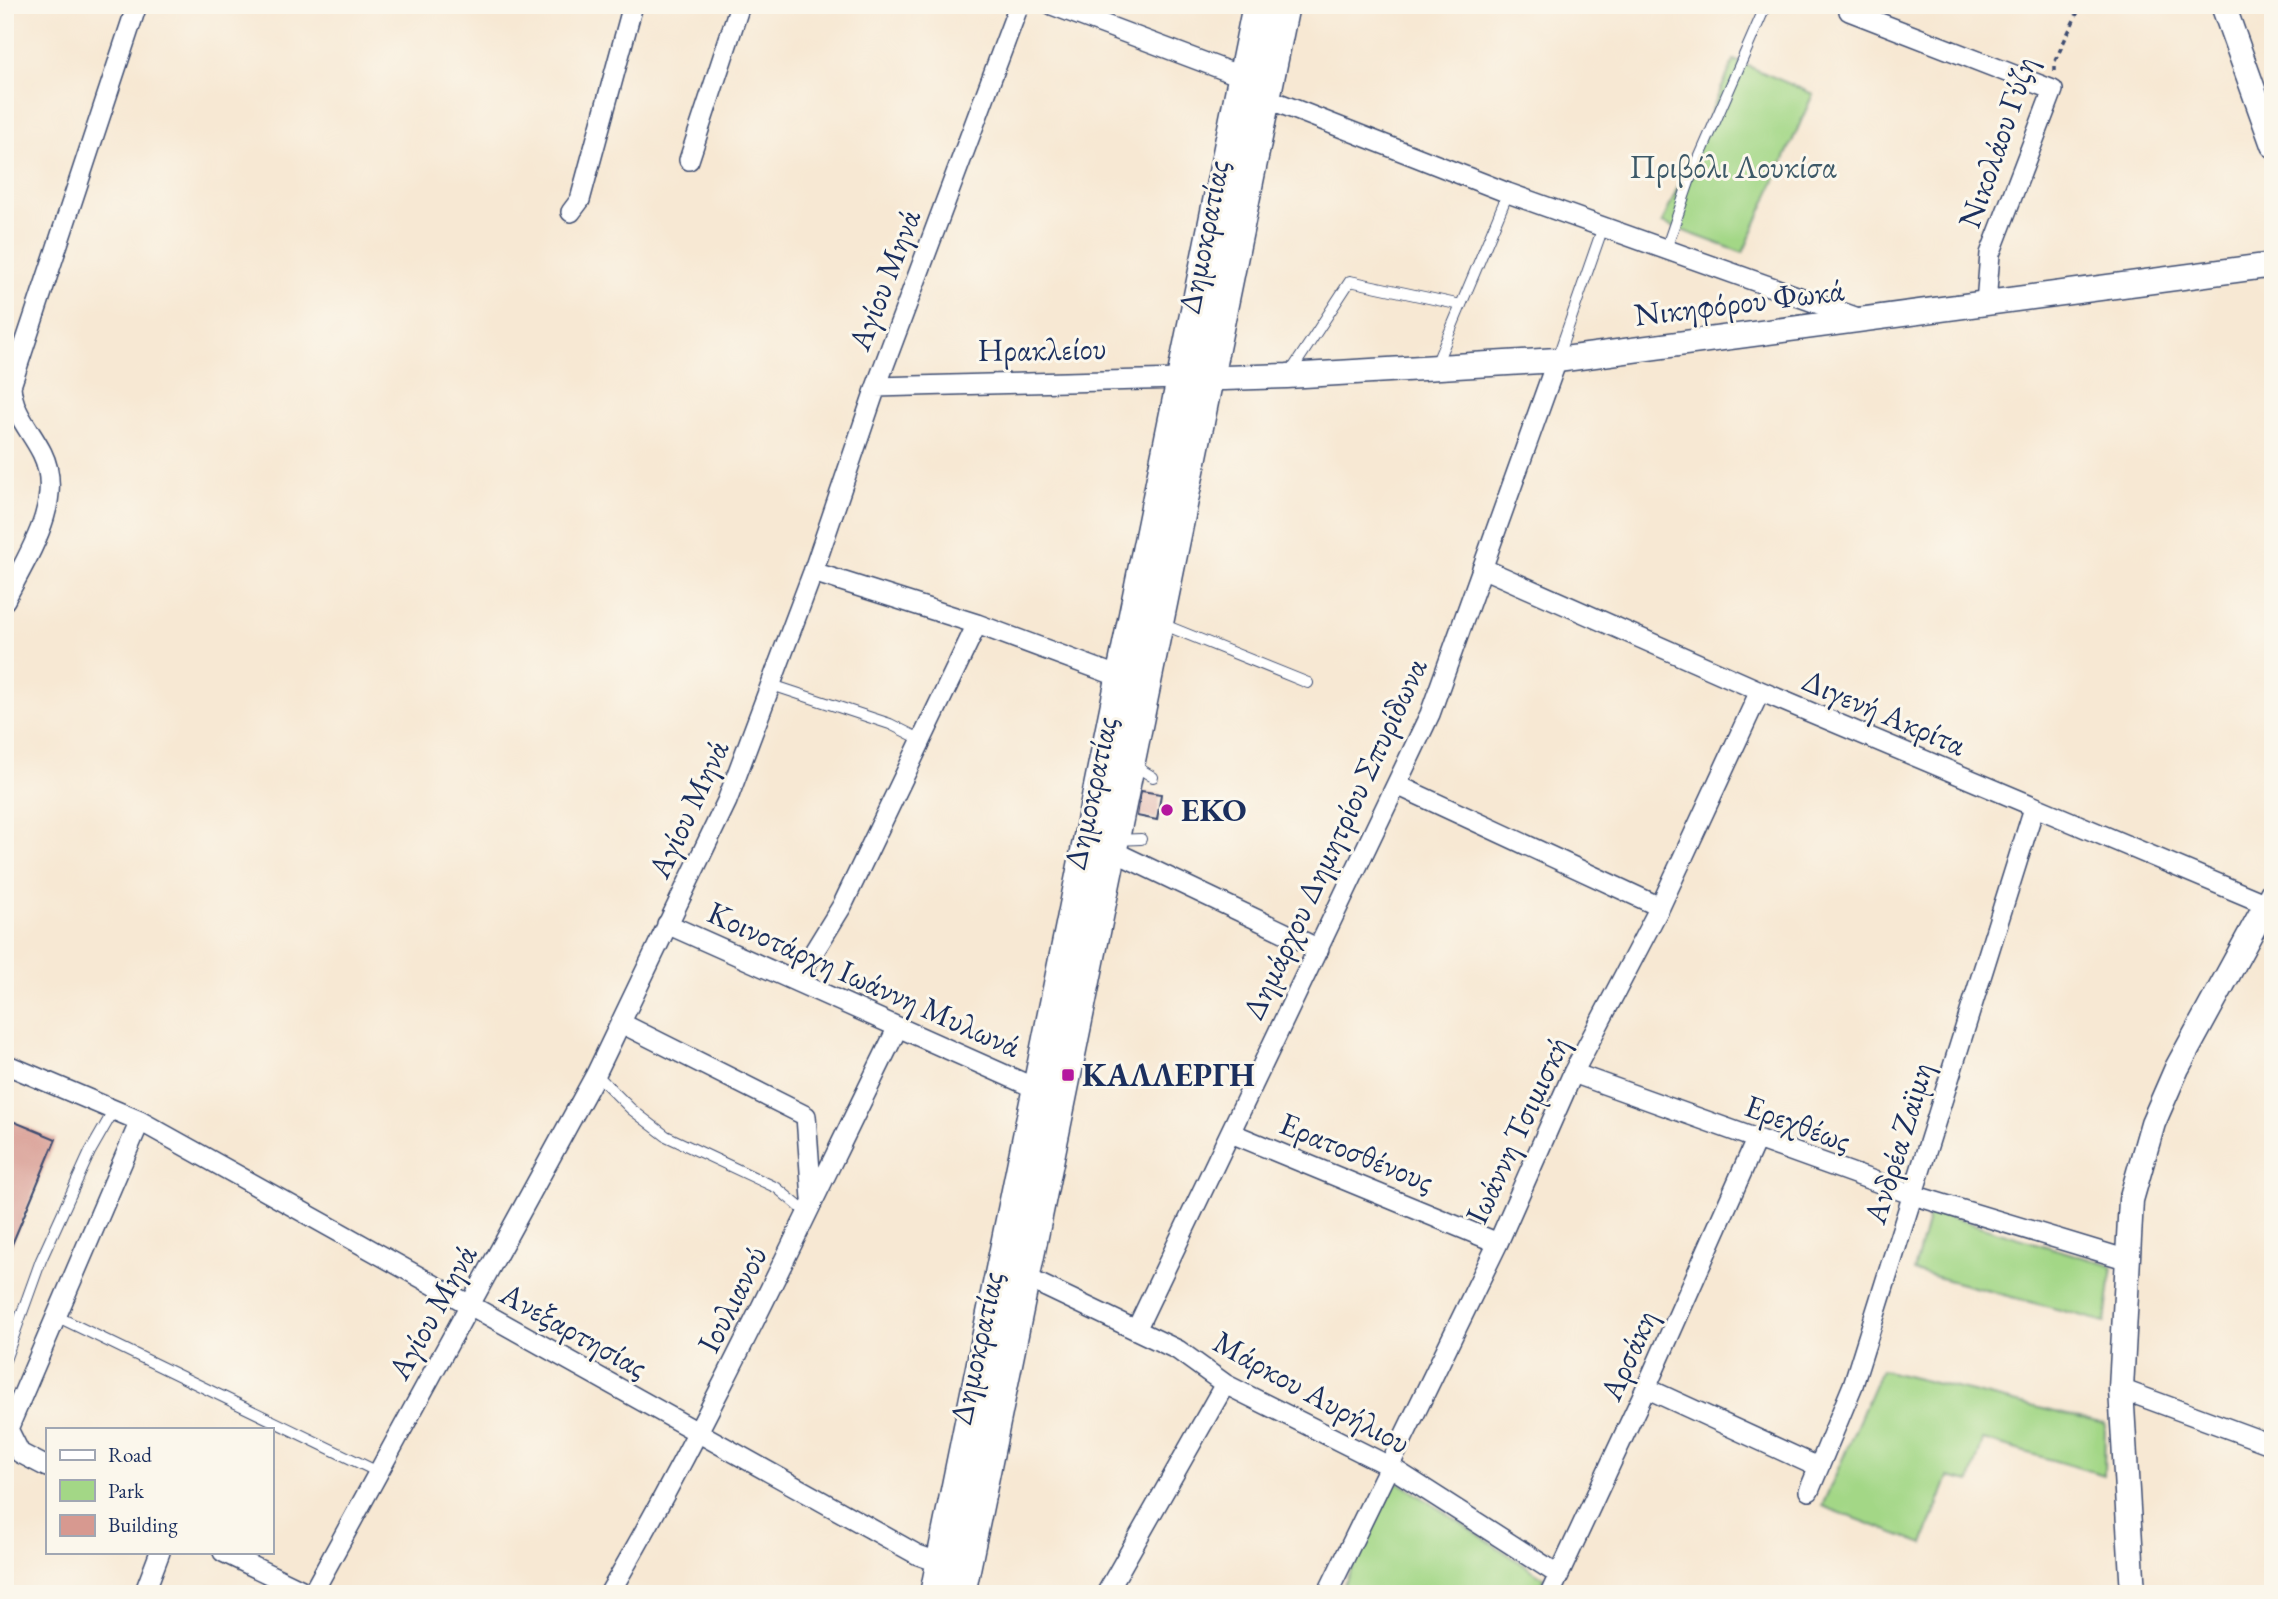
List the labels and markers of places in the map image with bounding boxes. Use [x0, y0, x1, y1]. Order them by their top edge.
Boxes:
place label: EKO [1181, 789, 1247, 831]
marker: EKO [1159, 802, 1175, 818]
place label: ΚΑΛΛΕΡΓΗ [1082, 1054, 1255, 1096]
marker: ΚΑΛΛΕΡΓΗ [1060, 1067, 1076, 1083]

